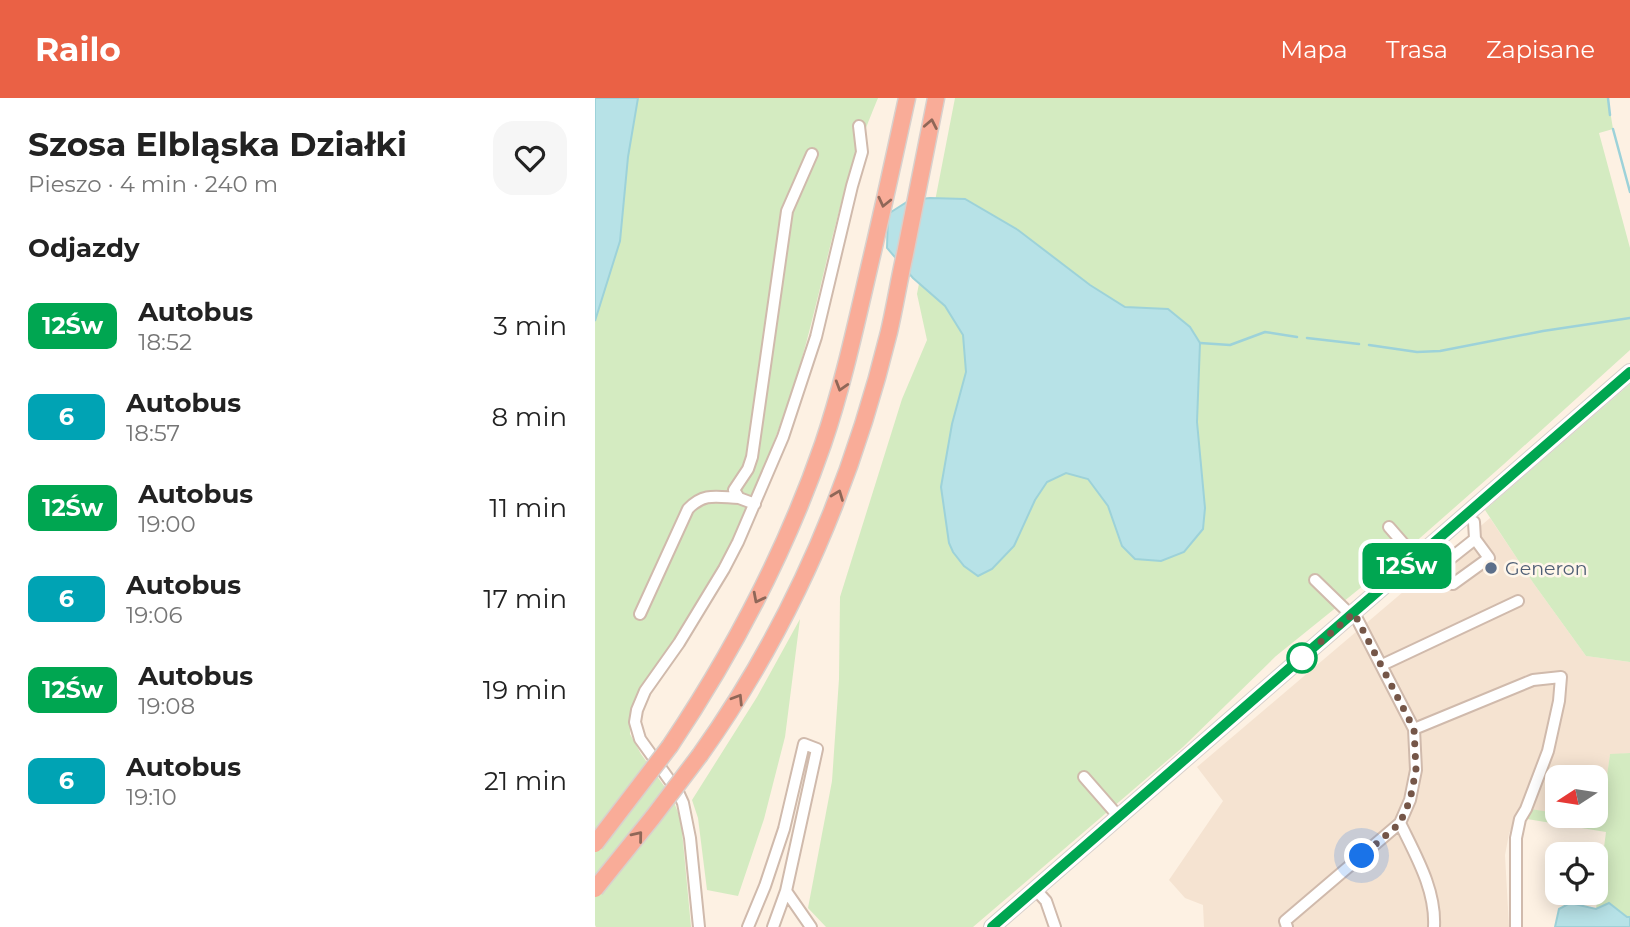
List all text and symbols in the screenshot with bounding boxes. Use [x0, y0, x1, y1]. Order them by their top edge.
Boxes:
text: Railo [35, 29, 121, 69]
text: Mapa [1280, 35, 1348, 64]
text: Trasa [1386, 35, 1448, 64]
text: Zapisane [1486, 35, 1595, 64]
one-way arrow [922, 118, 937, 130]
button: heart [493, 121, 567, 195]
text: Szosa Elbląska Działki [28, 124, 407, 164]
text: Pieszo · 4 min · 240 m [28, 170, 278, 198]
one-way arrow [878, 196, 892, 208]
text: Odjazdy [28, 232, 139, 264]
text: Autobus [138, 296, 253, 328]
text: 3 min [493, 310, 567, 342]
text: 12Św [42, 311, 103, 340]
text: 18:52 [138, 328, 192, 356]
one-way arrow [834, 380, 849, 392]
text: Autobus [126, 387, 241, 419]
text: 8 min [491, 401, 567, 433]
text: 6 [59, 402, 74, 431]
text: 18:57 [126, 419, 180, 447]
text: Autobus [138, 478, 253, 510]
one-way arrow [829, 489, 843, 501]
text: 11 min [489, 492, 567, 524]
text: 12Św [42, 493, 103, 522]
text: 19:00 [138, 510, 196, 538]
line badge: 12Św [1358, 543, 1456, 589]
text: 12Św [1376, 551, 1438, 580]
place label: Generon [1505, 557, 1588, 580]
marker: Generon [1483, 560, 1499, 576]
text: Autobus [126, 569, 241, 601]
text: 17 min [483, 583, 567, 615]
text: 6 [59, 584, 74, 613]
one-way arrow [752, 591, 766, 603]
text: 19:06 [126, 601, 182, 629]
unlabelled marker [1287, 643, 1317, 673]
text: Autobus [138, 660, 253, 692]
text: 19 min [483, 674, 567, 706]
text: 12Św [42, 675, 103, 704]
text: 19:08 [138, 692, 195, 720]
one-way arrow [729, 693, 742, 706]
text: Autobus [126, 751, 241, 783]
text: 21 min [484, 765, 567, 797]
north arrow [1545, 765, 1608, 828]
map controls [1545, 765, 1608, 905]
text: 6 [59, 766, 74, 795]
text: 19:10 [126, 783, 177, 811]
one-way arrow [630, 831, 642, 844]
your location [1344, 838, 1379, 873]
button: locate [1545, 842, 1608, 905]

